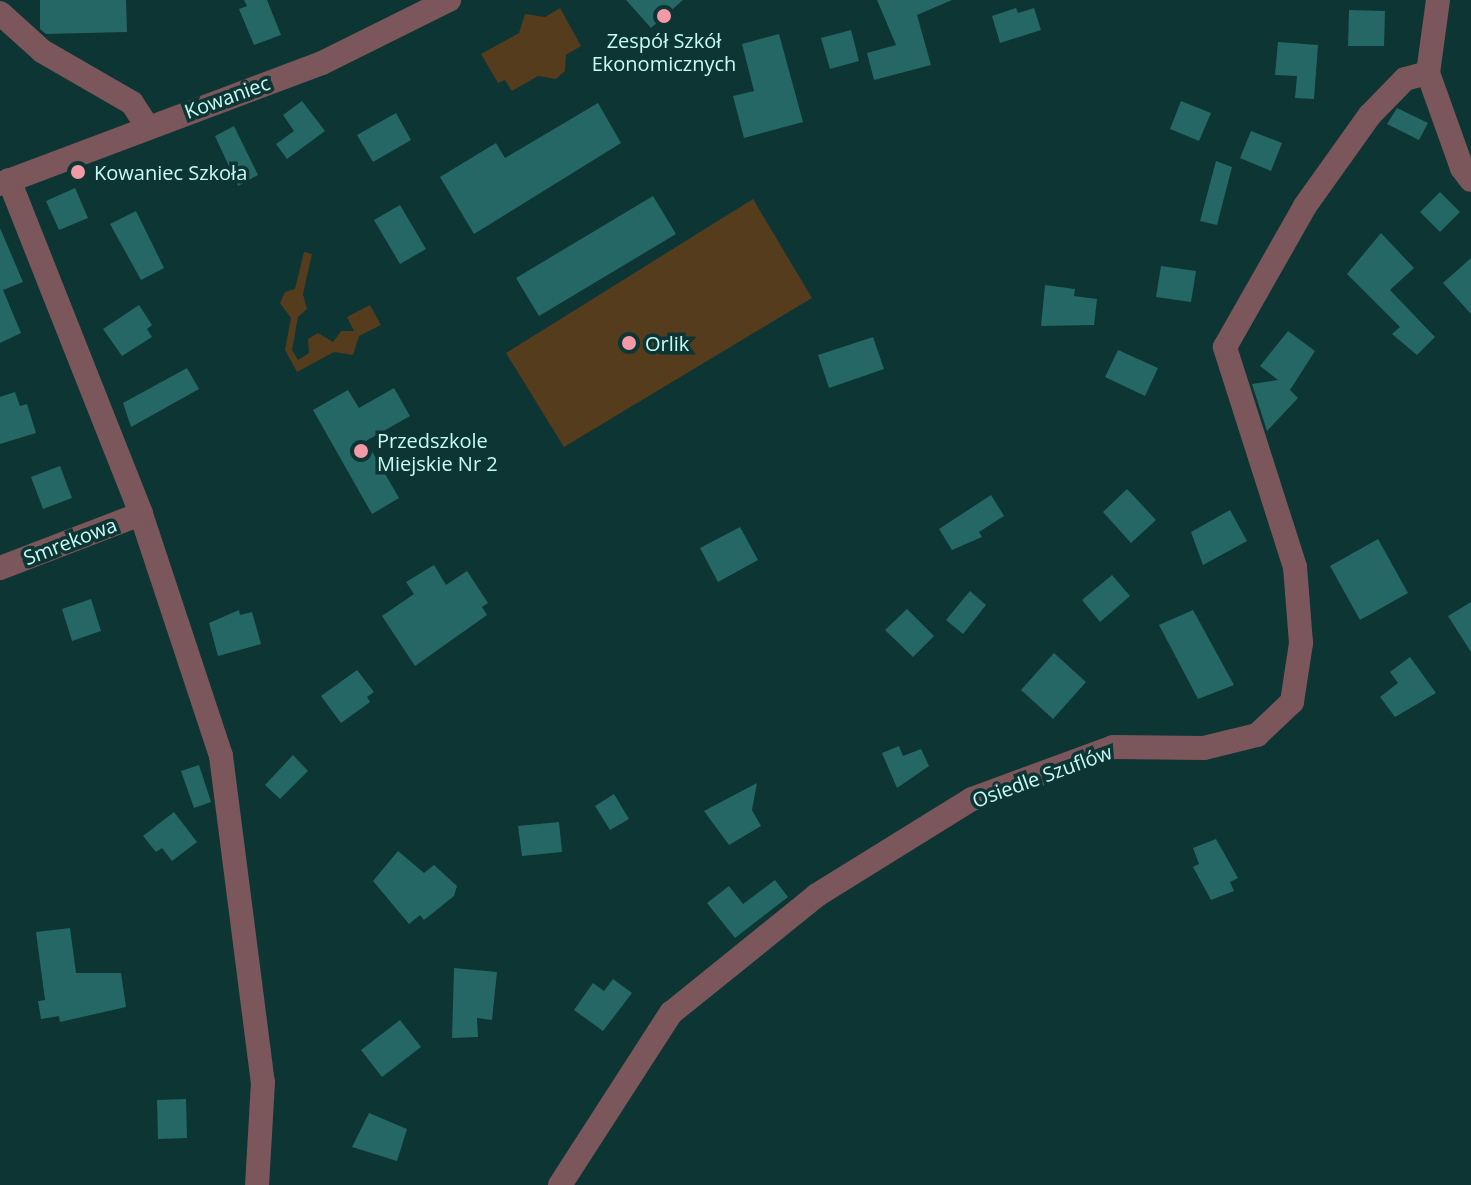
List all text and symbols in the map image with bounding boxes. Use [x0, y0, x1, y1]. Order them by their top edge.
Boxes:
marker: Zespół Szkół Ekonomicznych [655, 7, 673, 25]
place label: Zespół Szkół Ekonomicznych [592, 28, 736, 75]
street label: Kowaniec [181, 71, 273, 123]
place label: Kowaniec Szkoła [94, 160, 247, 184]
marker: Kowaniec Szkoła [69, 163, 87, 181]
place label: Orlik [645, 331, 689, 355]
marker: Orlik [620, 334, 638, 352]
place label: Przedszkole Miejskie Nr 2 [377, 428, 498, 475]
marker: Przedszkole Miejskie Nr 2 [352, 442, 370, 460]
street label: Smrekowa [20, 512, 120, 570]
street label: Osiedle Szuflów [969, 740, 1115, 812]

